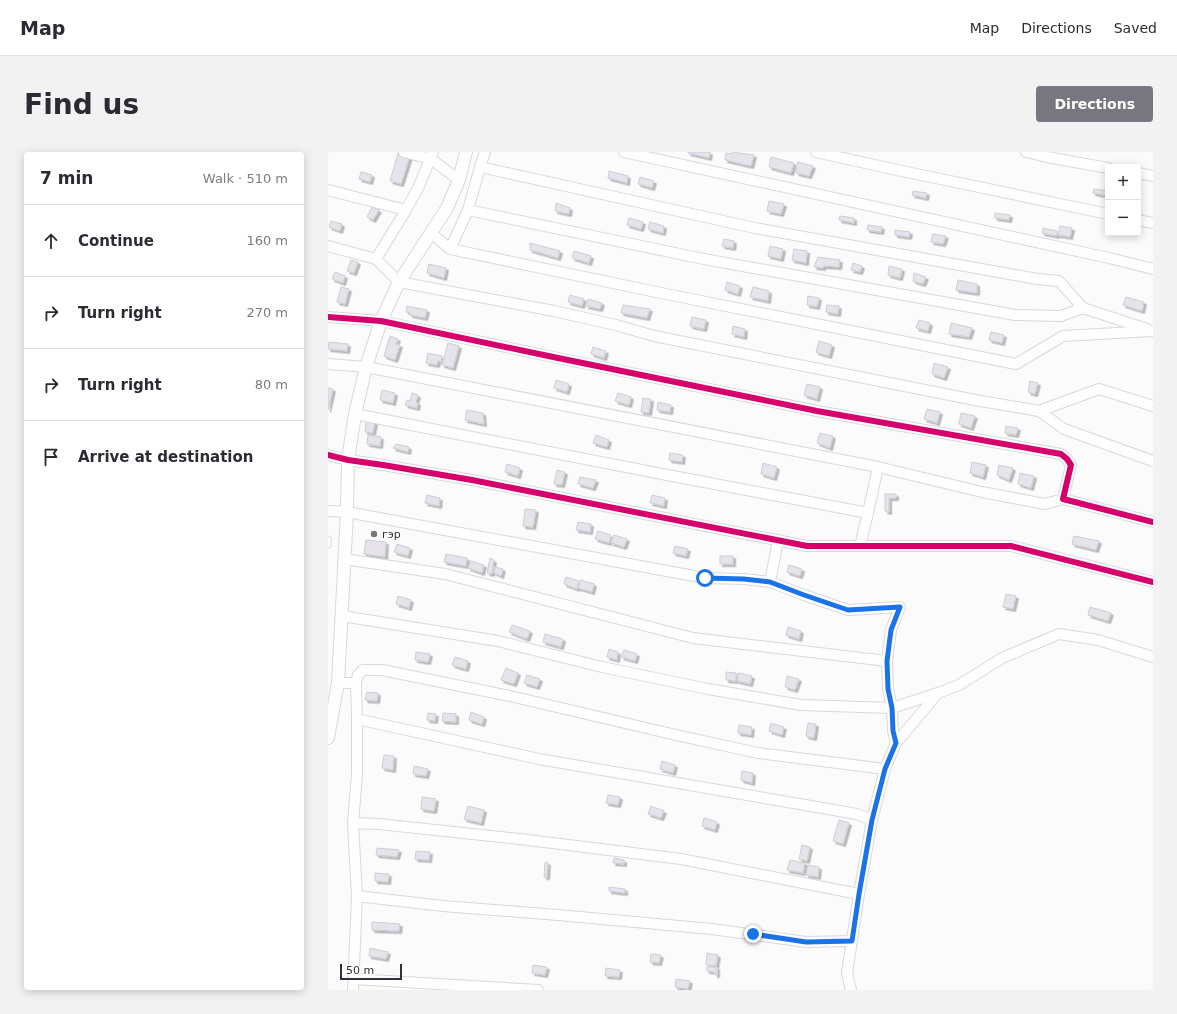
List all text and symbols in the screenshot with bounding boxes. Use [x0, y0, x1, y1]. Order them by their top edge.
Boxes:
text: Map [20, 17, 65, 39]
text: Map [970, 20, 999, 36]
text: Directions [1021, 20, 1092, 36]
text: Saved [1114, 20, 1157, 36]
button: Directions [1036, 86, 1153, 122]
text: Find us [24, 88, 139, 121]
map controls [1105, 164, 1141, 236]
button: + [1105, 164, 1141, 200]
text: 7 min [40, 168, 93, 188]
text: Walk · 510 m [203, 171, 288, 186]
button: − [1105, 200, 1141, 236]
icon: ahead [40, 230, 62, 252]
text: Continue [78, 232, 154, 250]
text: 160 m [246, 233, 288, 248]
icon: right [40, 302, 62, 324]
text: Turn right [78, 304, 162, 322]
text: 270 m [246, 305, 288, 320]
icon: right [40, 374, 62, 396]
text: Turn right [78, 376, 162, 394]
text: 80 m [255, 377, 288, 392]
icon: arrive [40, 446, 62, 468]
text: Arrive at destination [78, 448, 253, 466]
place label: гэр [382, 528, 401, 541]
marker: гэр [369, 529, 379, 539]
route start [696, 569, 714, 587]
route end [744, 925, 762, 943]
scale bar [340, 962, 402, 981]
text: 50 m [346, 964, 374, 977]

